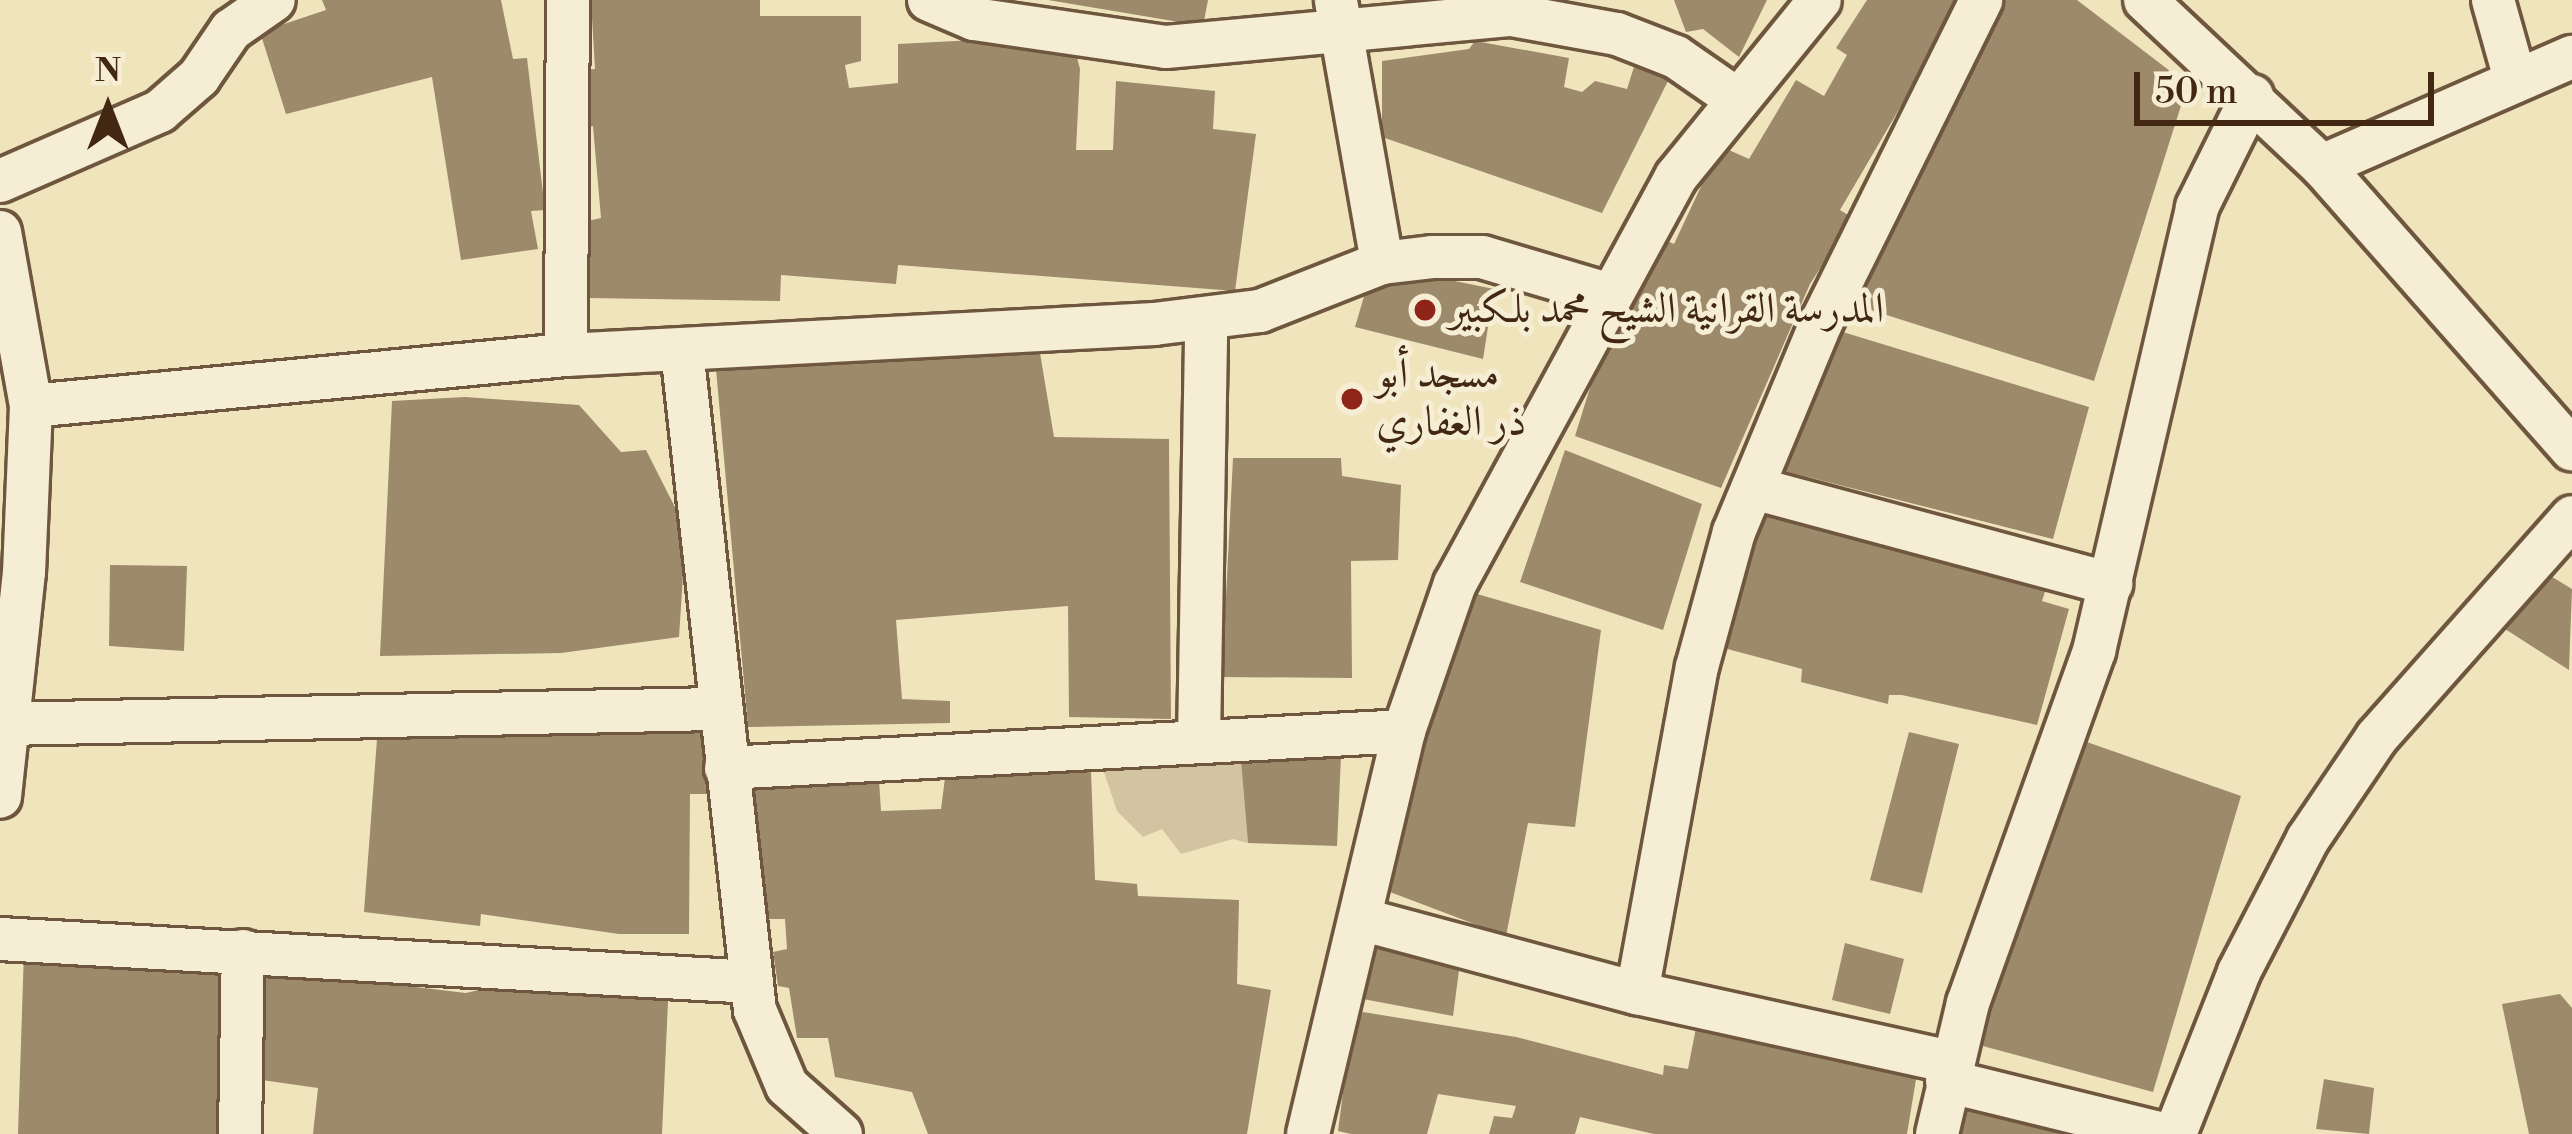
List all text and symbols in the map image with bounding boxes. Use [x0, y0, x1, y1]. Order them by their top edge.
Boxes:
north arrow [48, 48, 168, 168]
scale bar [2140, 48, 2440, 122]
text: N [95, 51, 121, 92]
text: 50 m [2155, 70, 2238, 115]
place label: المدرسة القرانية الشيح محمد بلكبير [1449, 285, 1884, 335]
marker: المدرسة القرانية الشيح محمد بلكبير [1412, 297, 1438, 323]
place label: مسجد أبو ذر الغفاري [1376, 350, 1526, 448]
marker: مسجد أبو ذر الغفاري [1339, 386, 1365, 412]

